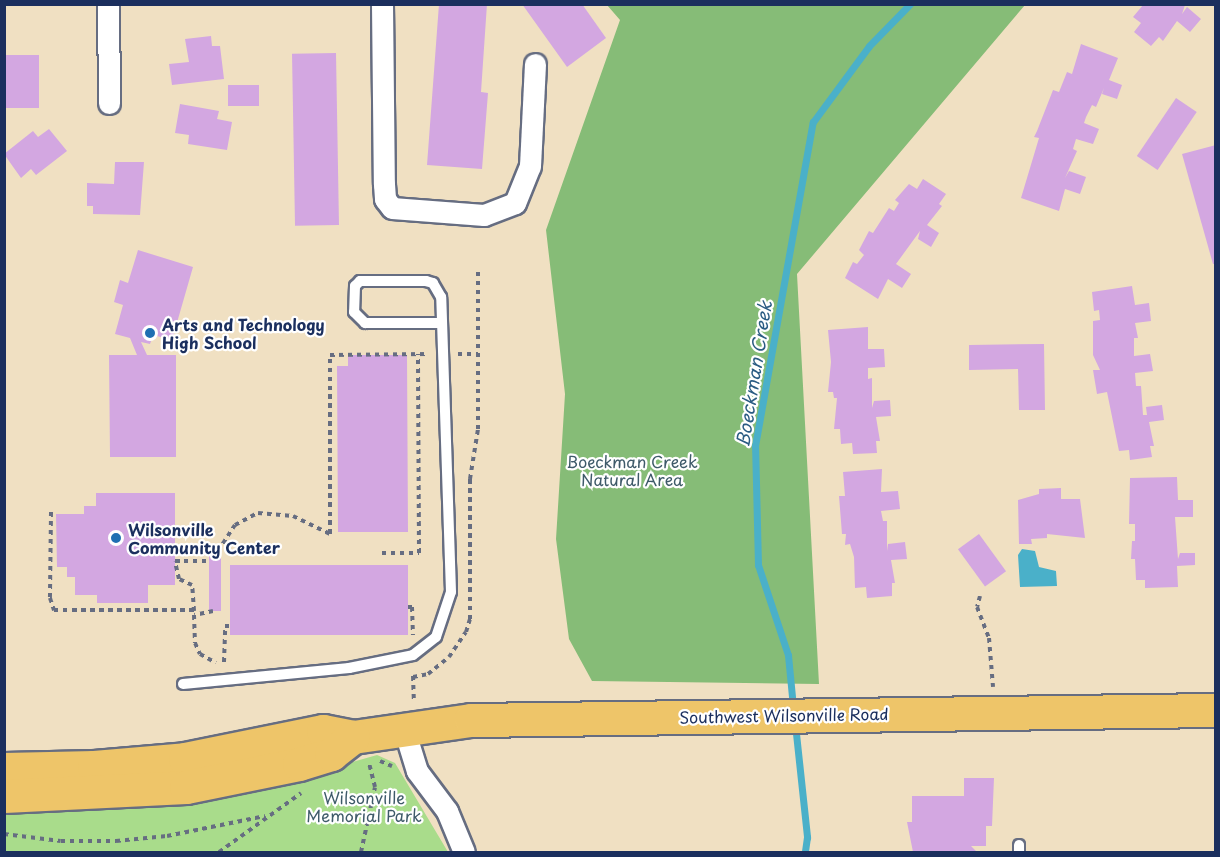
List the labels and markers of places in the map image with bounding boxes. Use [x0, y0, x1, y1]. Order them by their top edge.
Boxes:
place label: Arts and Technology High School [162, 314, 326, 352]
marker: Arts and Technology High School [143, 326, 157, 340]
place label: Wilsonville Community Center [128, 519, 281, 557]
marker: Wilsonville Community Center [109, 531, 123, 545]

